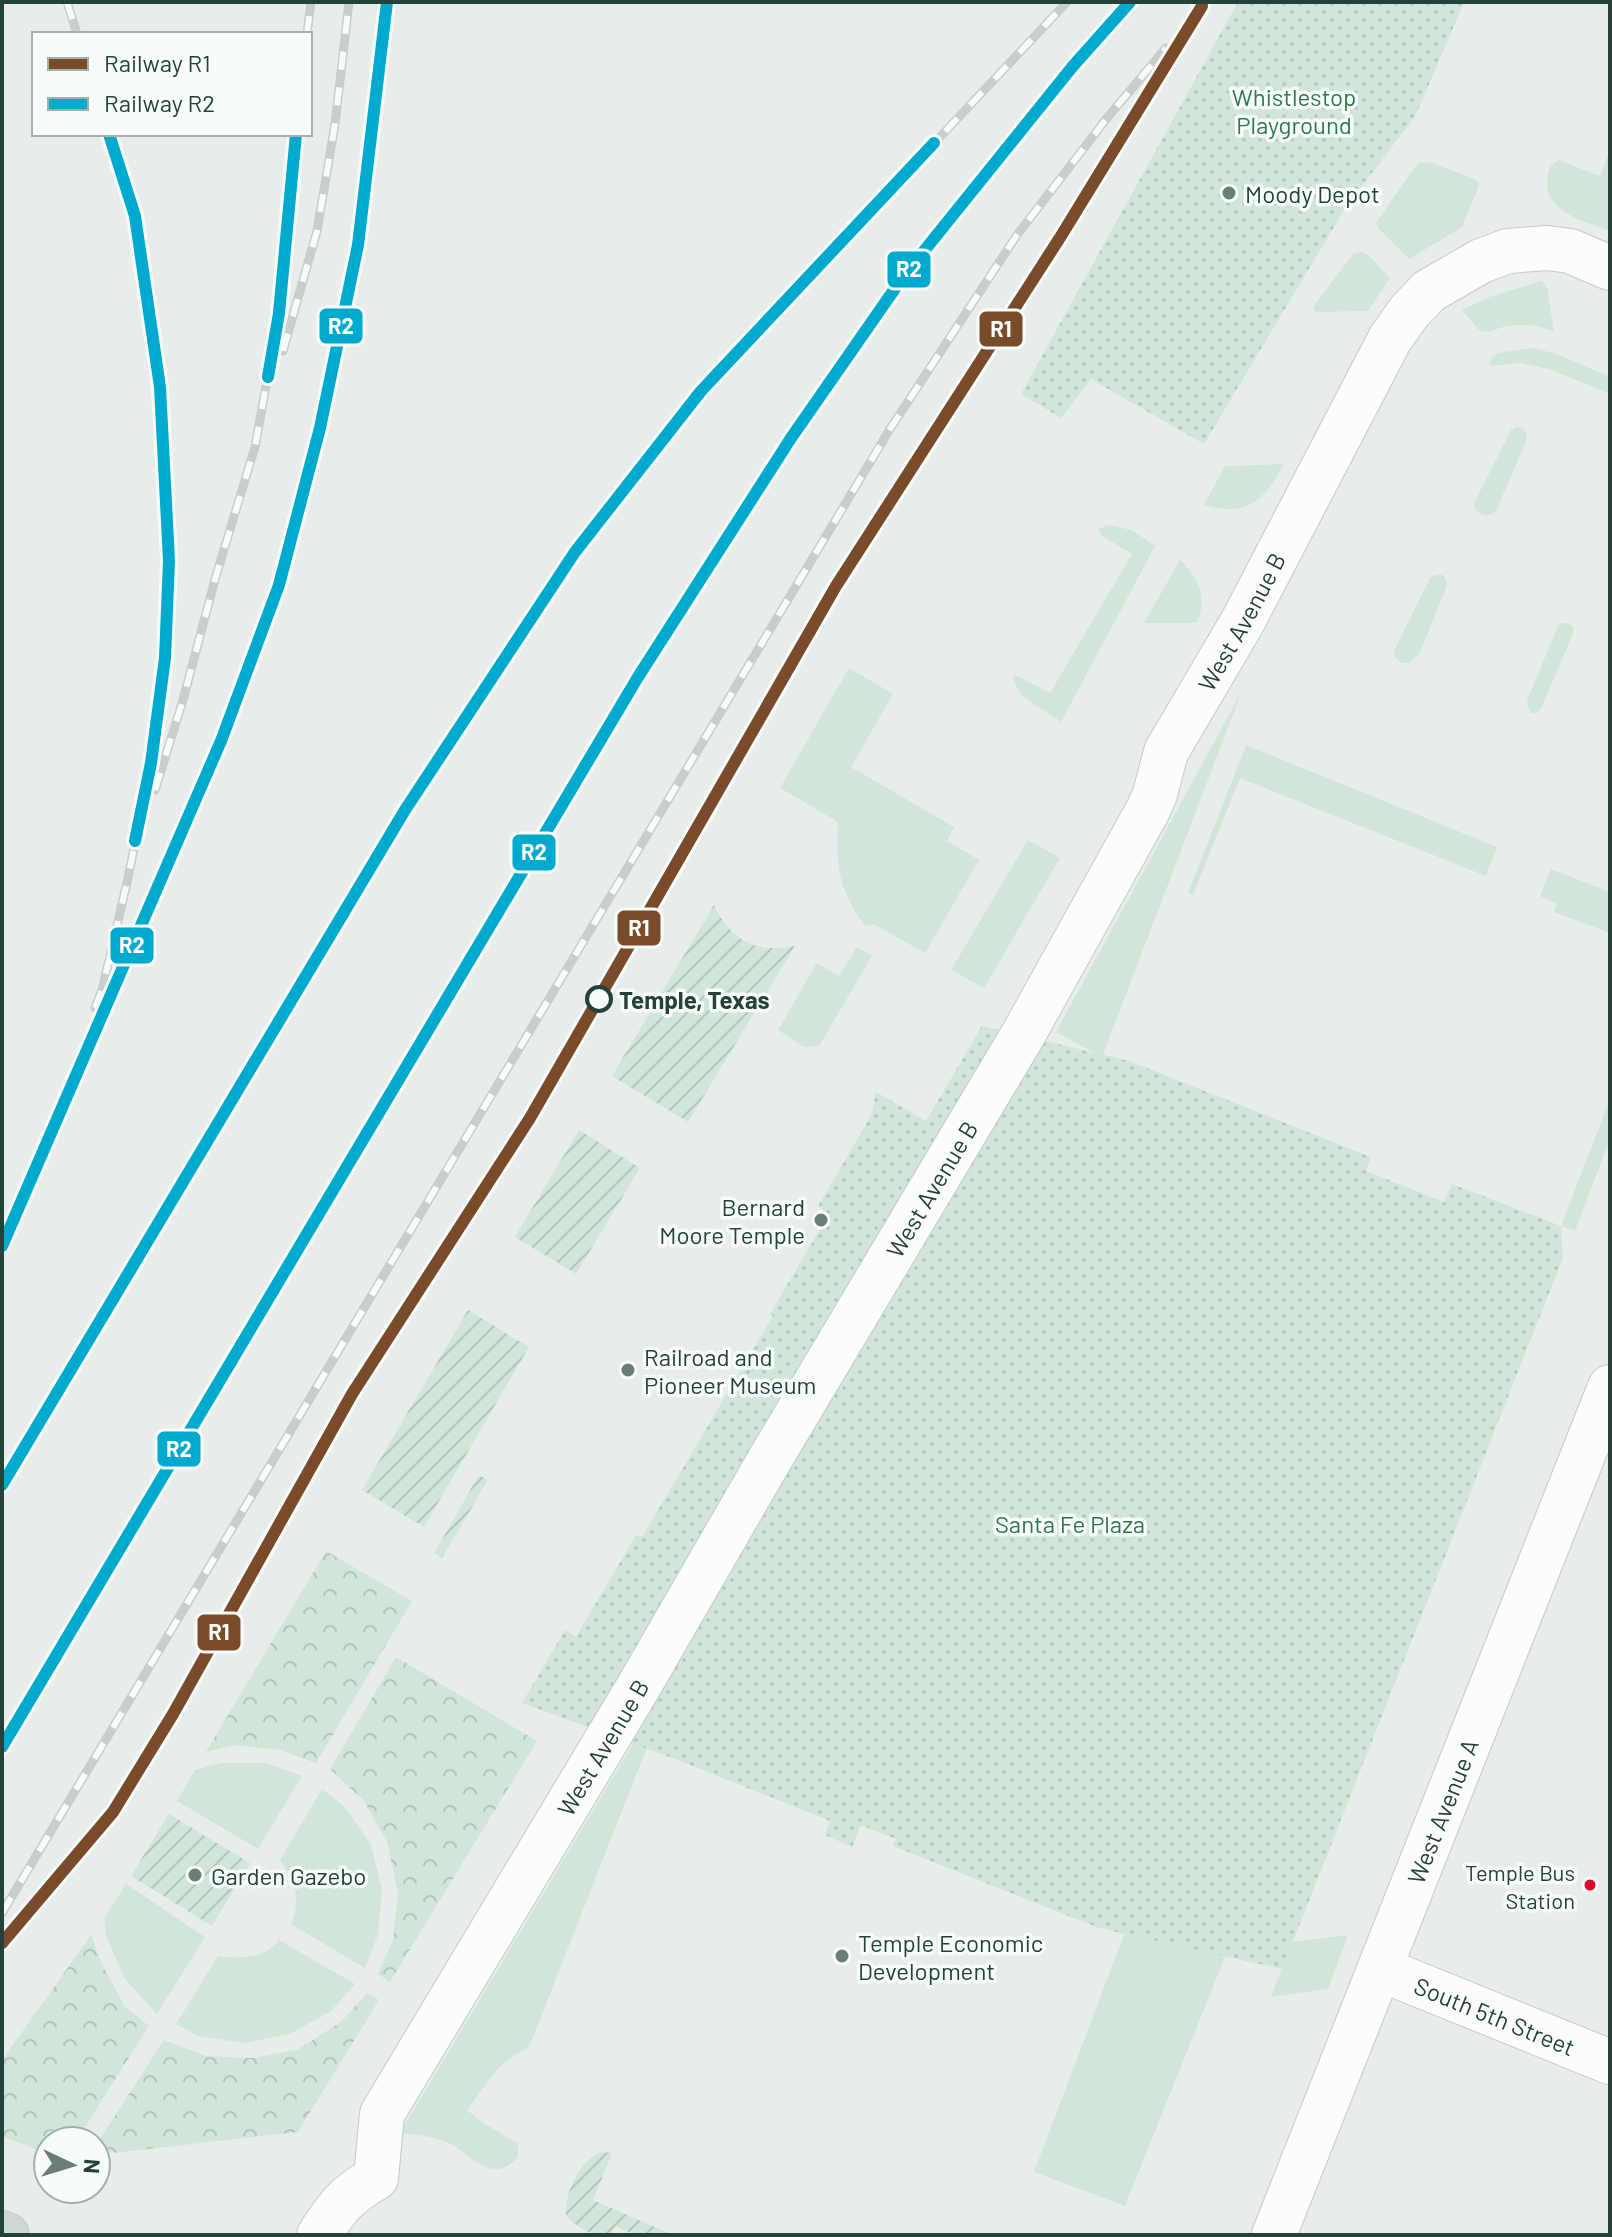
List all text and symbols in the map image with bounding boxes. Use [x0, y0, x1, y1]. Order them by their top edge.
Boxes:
legend [32, 32, 312, 136]
text: Railway R1 [104, 48, 211, 77]
park label: Whistlestop Playground [1232, 82, 1356, 139]
text: Railway R2 [104, 88, 215, 117]
place label: Moody Depot [1245, 179, 1380, 208]
marker: Moody Depot [1220, 184, 1238, 202]
line badge: R2 [886, 250, 932, 289]
text: R2 [896, 255, 922, 281]
line badge: R2 [318, 307, 364, 345]
line badge: R1 [978, 310, 1024, 348]
text: R2 [328, 312, 354, 338]
text: R1 [990, 315, 1012, 341]
street label: West Avenue B [1191, 547, 1291, 696]
line badge: R2 [511, 833, 557, 872]
text: R2 [521, 838, 547, 864]
line badge: R1 [616, 909, 662, 947]
text: R1 [628, 914, 650, 940]
line badge: R2 [109, 926, 155, 965]
text: R2 [119, 931, 145, 957]
place label: Temple, Texas [619, 985, 770, 1014]
marker: Temple, Texas [586, 986, 612, 1012]
street label: West Avenue B [879, 1115, 983, 1262]
place label: Bernard Moore Temple [659, 1192, 805, 1249]
marker: Bernard Moore Temple [812, 1211, 830, 1229]
place label: Railroad and Pioneer Museum [644, 1342, 816, 1399]
marker: Railroad and Pioneer Museum [619, 1361, 637, 1379]
line badge: R2 [156, 1430, 202, 1468]
text: R2 [166, 1435, 192, 1461]
park label: Santa Fe Plaza [995, 1509, 1145, 1538]
line badge: R1 [196, 1613, 242, 1652]
text: R1 [208, 1618, 230, 1644]
street label: West Avenue B [550, 1674, 654, 1820]
street label: West Avenue A [1400, 1734, 1484, 1888]
place label: Temple Bus Station [1465, 1859, 1575, 1913]
place label: Garden Gazebo [211, 1861, 366, 1890]
marker: Garden Gazebo [186, 1866, 204, 1884]
marker: Temple Bus Station [1582, 1877, 1598, 1893]
place label: Temple Economic Development [858, 1928, 1043, 1985]
marker: Temple Economic Development [833, 1947, 851, 1965]
street label: South 5th Street [1410, 1970, 1580, 2061]
north arrow [32, 2125, 112, 2205]
text: N [79, 2158, 106, 2175]

